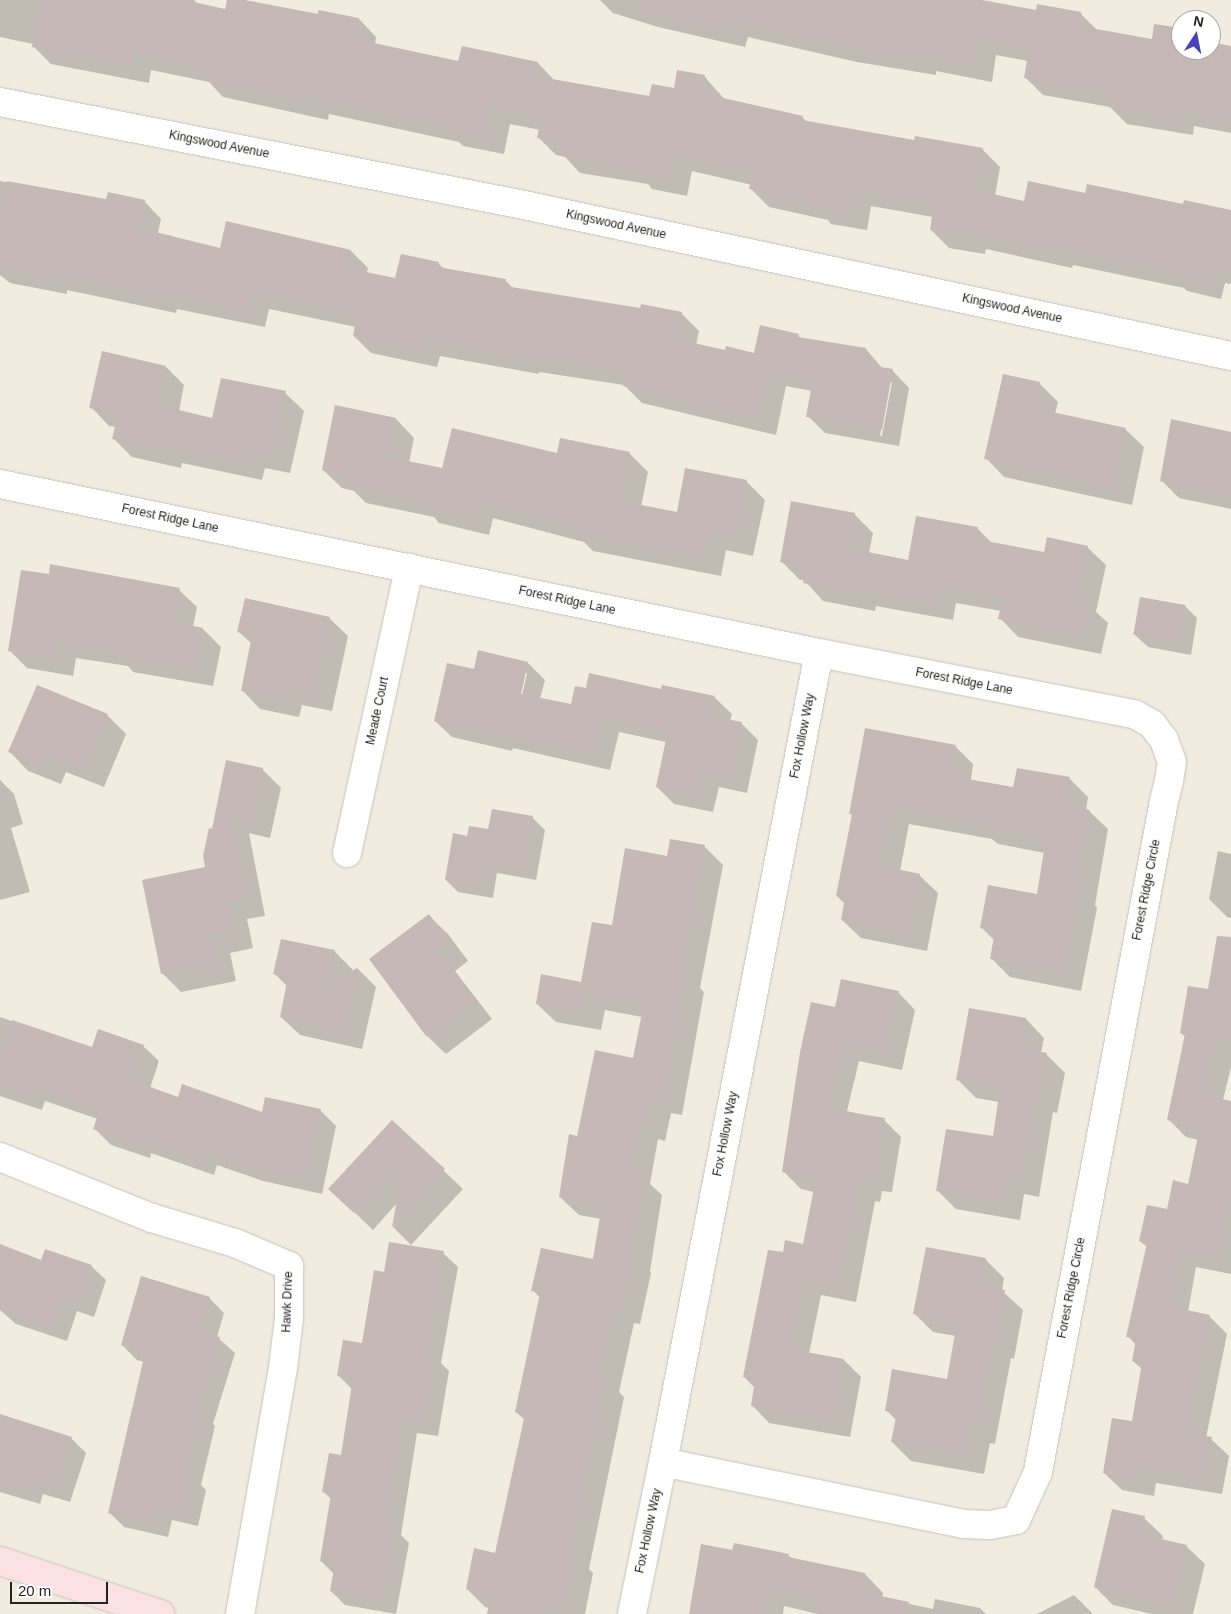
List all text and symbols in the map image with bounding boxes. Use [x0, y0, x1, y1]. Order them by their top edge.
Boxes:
north arrow [1171, 10, 1221, 60]
text: N [1192, 12, 1205, 30]
street label: Kingswood Avenue [167, 128, 271, 162]
street label: Kingswood Avenue [564, 207, 668, 243]
street label: Kingswood Avenue [960, 291, 1064, 327]
street label: Forest Ridge Lane [120, 502, 220, 536]
street label: Forest Ridge Lane [517, 584, 617, 618]
street label: Forest Ridge Lane [914, 666, 1014, 698]
street label: Meade Court [364, 676, 392, 746]
street label: Fox Hollow Way [788, 692, 818, 780]
street label: Forest Ridge Circle [1130, 838, 1164, 942]
street label: Fox Hollow Way [711, 1090, 741, 1178]
street label: Forest Ridge Circle [1055, 1236, 1089, 1340]
street label: Hawk Drive [280, 1271, 296, 1333]
street label: Fox Hollow Way [633, 1487, 665, 1575]
scale bar [12, 1572, 110, 1604]
text: 20 m [18, 1582, 51, 1599]

